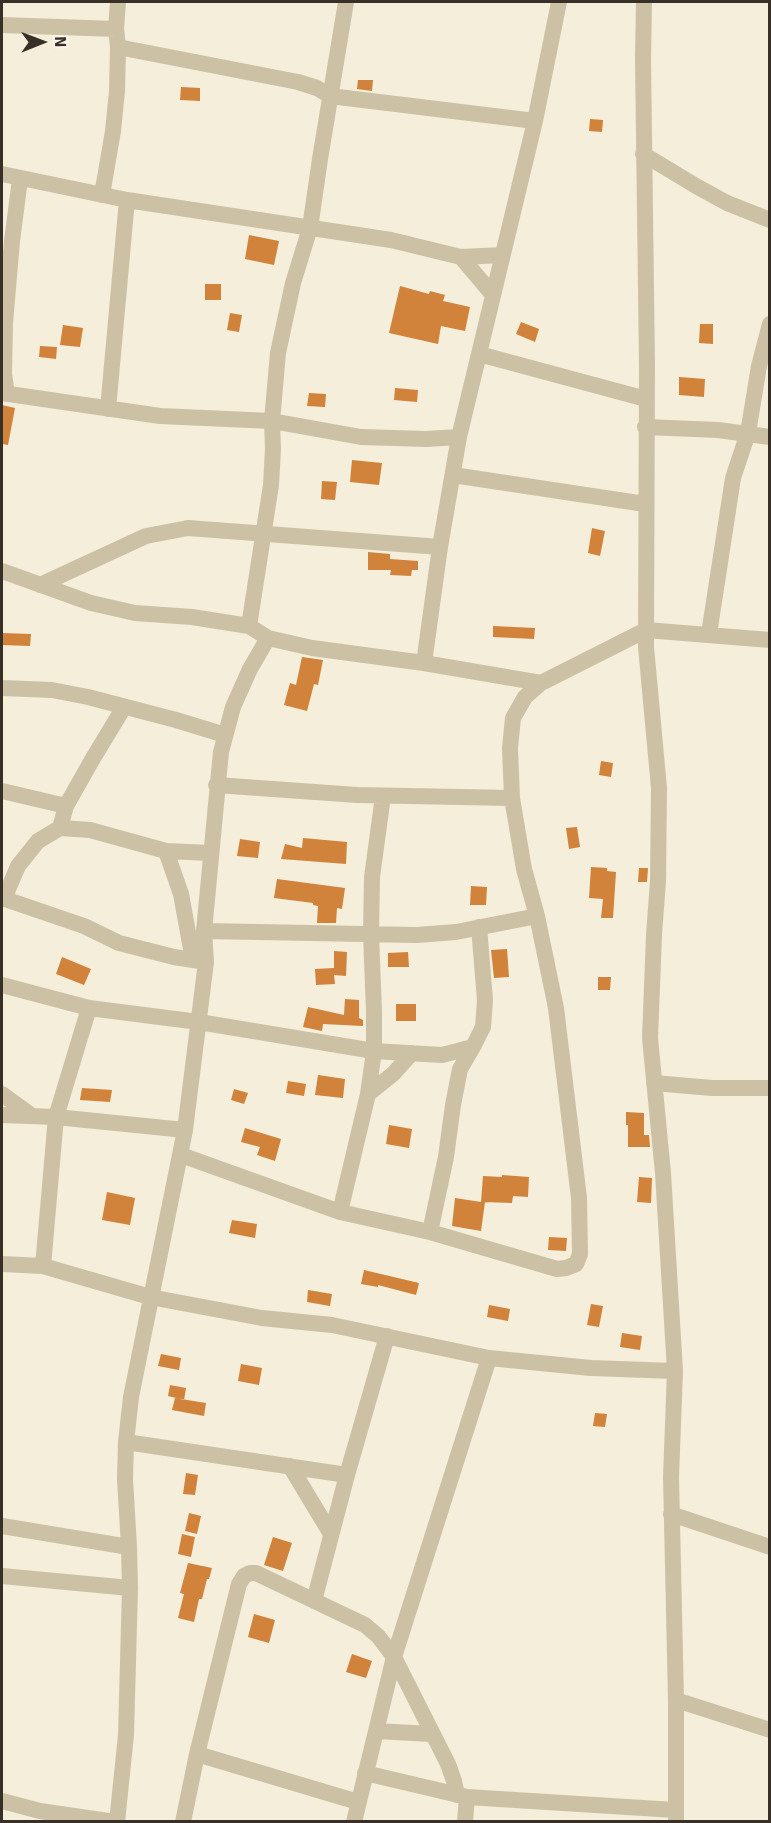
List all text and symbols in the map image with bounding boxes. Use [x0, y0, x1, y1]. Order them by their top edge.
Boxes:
north arrow [12, 12, 72, 72]
text: N [50, 36, 70, 47]

